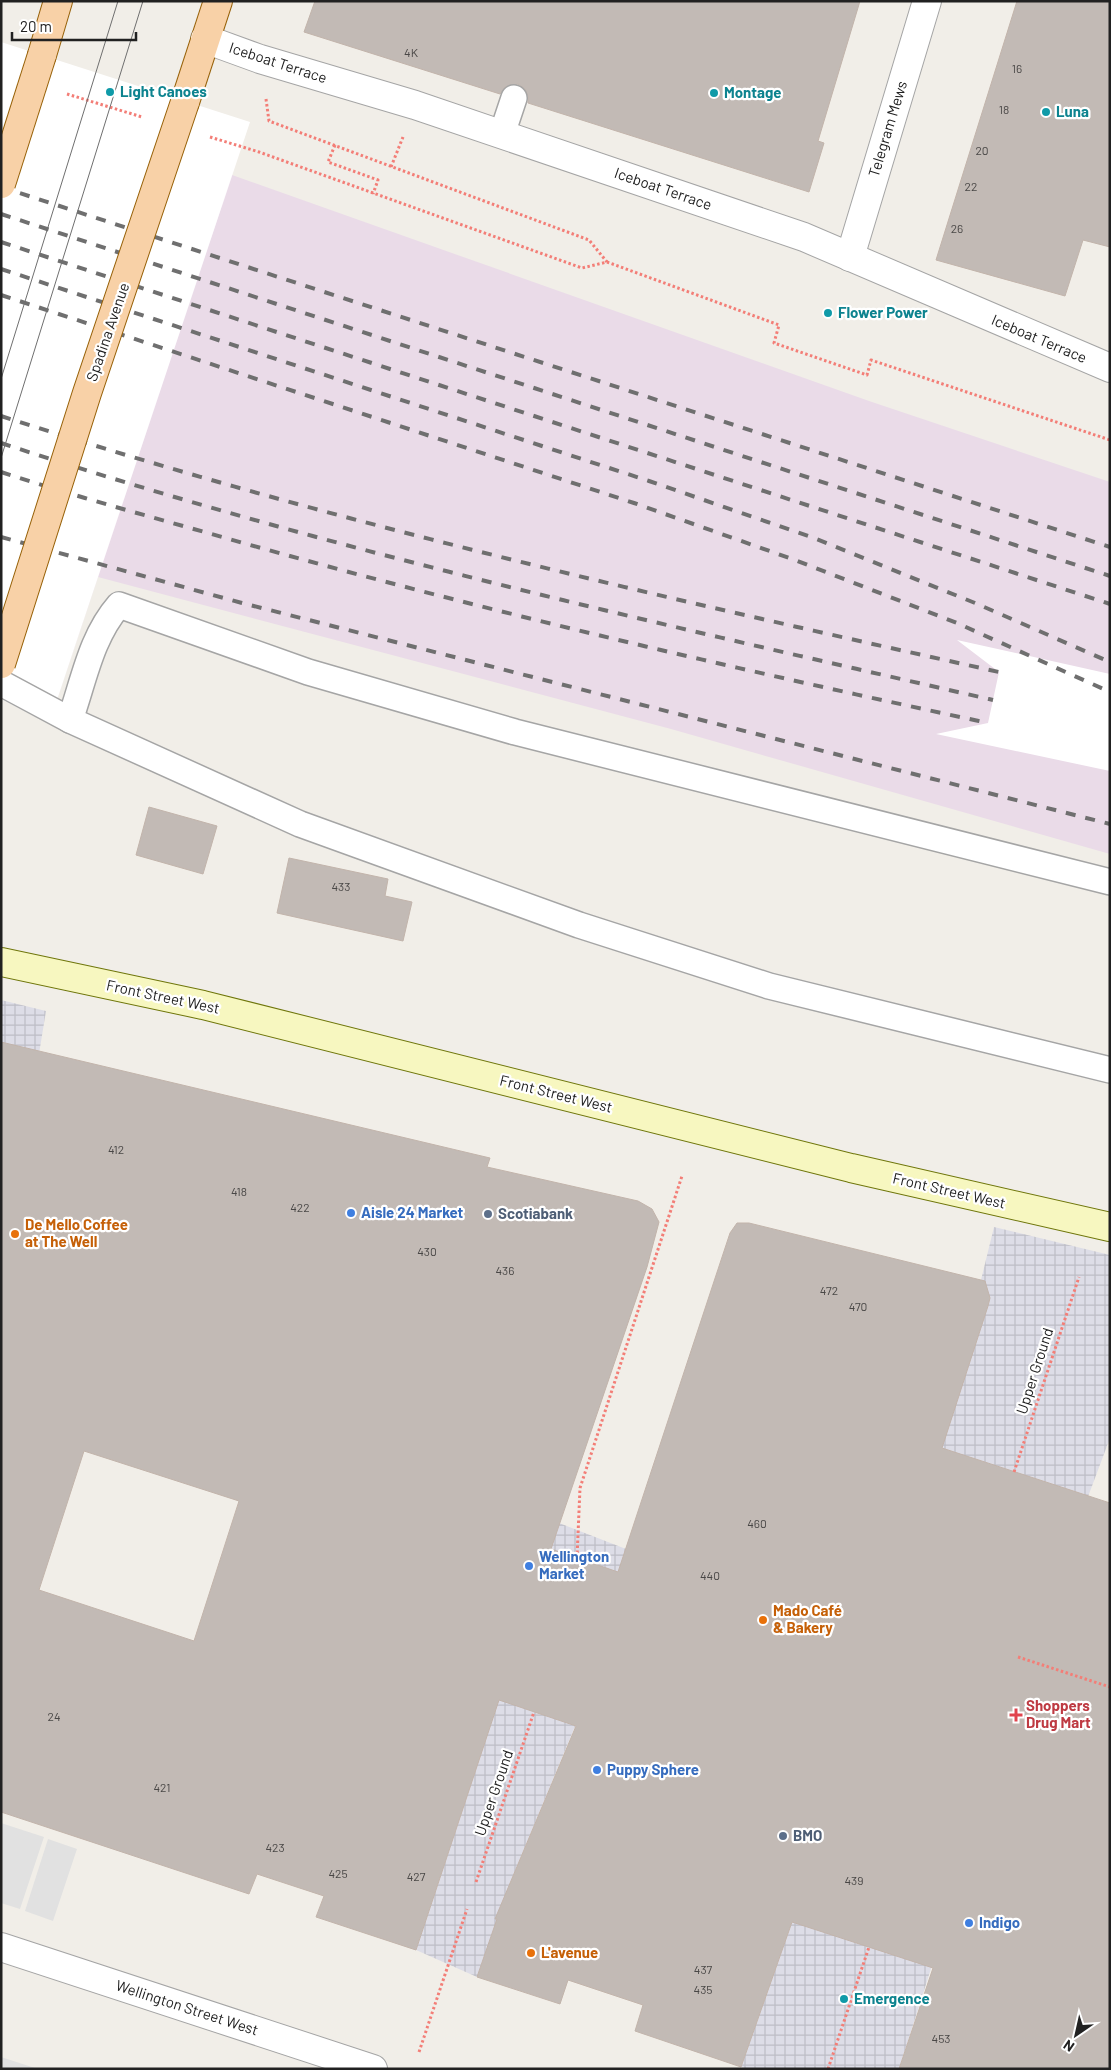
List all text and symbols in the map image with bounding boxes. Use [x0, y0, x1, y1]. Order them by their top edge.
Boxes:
scale bar [12, 10, 136, 42]
text: 20 m [20, 17, 52, 35]
street label: Iceboat Terrace [227, 38, 329, 86]
house number: 4K [404, 45, 419, 59]
house number: 16 [1012, 61, 1022, 75]
street label: Telegram Mews [864, 78, 910, 179]
place label: Light Canoes [120, 82, 207, 100]
place label: Montage [724, 83, 781, 101]
marker: Light Canoes [104, 86, 116, 98]
marker: Montage [708, 87, 720, 99]
house number: 18 [999, 102, 1009, 116]
place label: Luna [1056, 102, 1089, 120]
marker: Luna [1040, 106, 1052, 118]
house number: 20 [975, 143, 989, 157]
street label: Iceboat Terrace [612, 163, 714, 213]
house number: 22 [965, 179, 977, 193]
house number: 26 [951, 221, 963, 235]
street label: Spadina Avenue [82, 280, 132, 383]
place label: Flower Power [838, 303, 928, 321]
marker: Flower Power [822, 307, 834, 319]
street label: Iceboat Terrace [989, 310, 1090, 366]
house number: 433 [332, 879, 350, 893]
street label: Front Street West [105, 975, 221, 1017]
street label: Front Street West [498, 1070, 614, 1116]
house number: 412 [108, 1142, 124, 1156]
street label: Front Street West [891, 1168, 1007, 1212]
house number: 418 [231, 1184, 247, 1198]
house number: 422 [290, 1200, 310, 1214]
place label: Aisle 24 Market [361, 1203, 463, 1221]
place label: Scotiabank [498, 1204, 573, 1222]
marker: Aisle 24 Market [345, 1207, 357, 1219]
marker: Scotiabank [482, 1208, 494, 1220]
place label: De Mello Coffee at The Well [25, 1215, 128, 1250]
marker: De Mello Coffee at The Well [9, 1228, 21, 1240]
house number: 430 [417, 1244, 437, 1258]
house number: 436 [496, 1263, 514, 1277]
house number: 472 [820, 1283, 838, 1297]
house number: 470 [849, 1299, 867, 1313]
street label: Upper Ground [1012, 1325, 1056, 1416]
house number: 460 [747, 1516, 767, 1530]
place label: Wellington Market [539, 1547, 609, 1582]
marker: Wellington Market [523, 1560, 535, 1572]
house number: 440 [700, 1568, 720, 1582]
place label: Mado Café & Bakery [773, 1601, 842, 1636]
marker: Mado Café & Bakery [757, 1614, 769, 1626]
place label: Shoppers Drug Mart [1026, 1696, 1091, 1731]
house number: 24 [47, 1709, 61, 1723]
marker: Shoppers Drug Mart [1010, 1709, 1022, 1721]
street label: Upper Ground [470, 1747, 516, 1838]
place label: Puppy Sphere [607, 1760, 699, 1778]
marker: Puppy Sphere [591, 1764, 603, 1776]
house number: 421 [153, 1780, 171, 1794]
place label: BMO [793, 1826, 822, 1844]
marker: BMO [777, 1830, 789, 1842]
house number: 423 [265, 1840, 285, 1854]
house number: 425 [328, 1866, 348, 1880]
house number: 427 [407, 1869, 426, 1883]
house number: 439 [844, 1873, 864, 1887]
place label: Indigo [979, 1913, 1020, 1931]
marker: Indigo [963, 1917, 975, 1929]
place label: L'avenue [541, 1943, 598, 1961]
marker: L'avenue [525, 1947, 537, 1959]
house number: 437 [694, 1962, 713, 1976]
street label: Wellington Street West [114, 1976, 261, 2039]
house number: 435 [694, 1982, 712, 1996]
place label: Emergence [854, 1989, 930, 2007]
marker: Emergence [838, 1993, 850, 2005]
north arrow [1051, 2010, 1101, 2060]
house number: 453 [932, 2031, 950, 2045]
text: N [1060, 2037, 1077, 2056]

